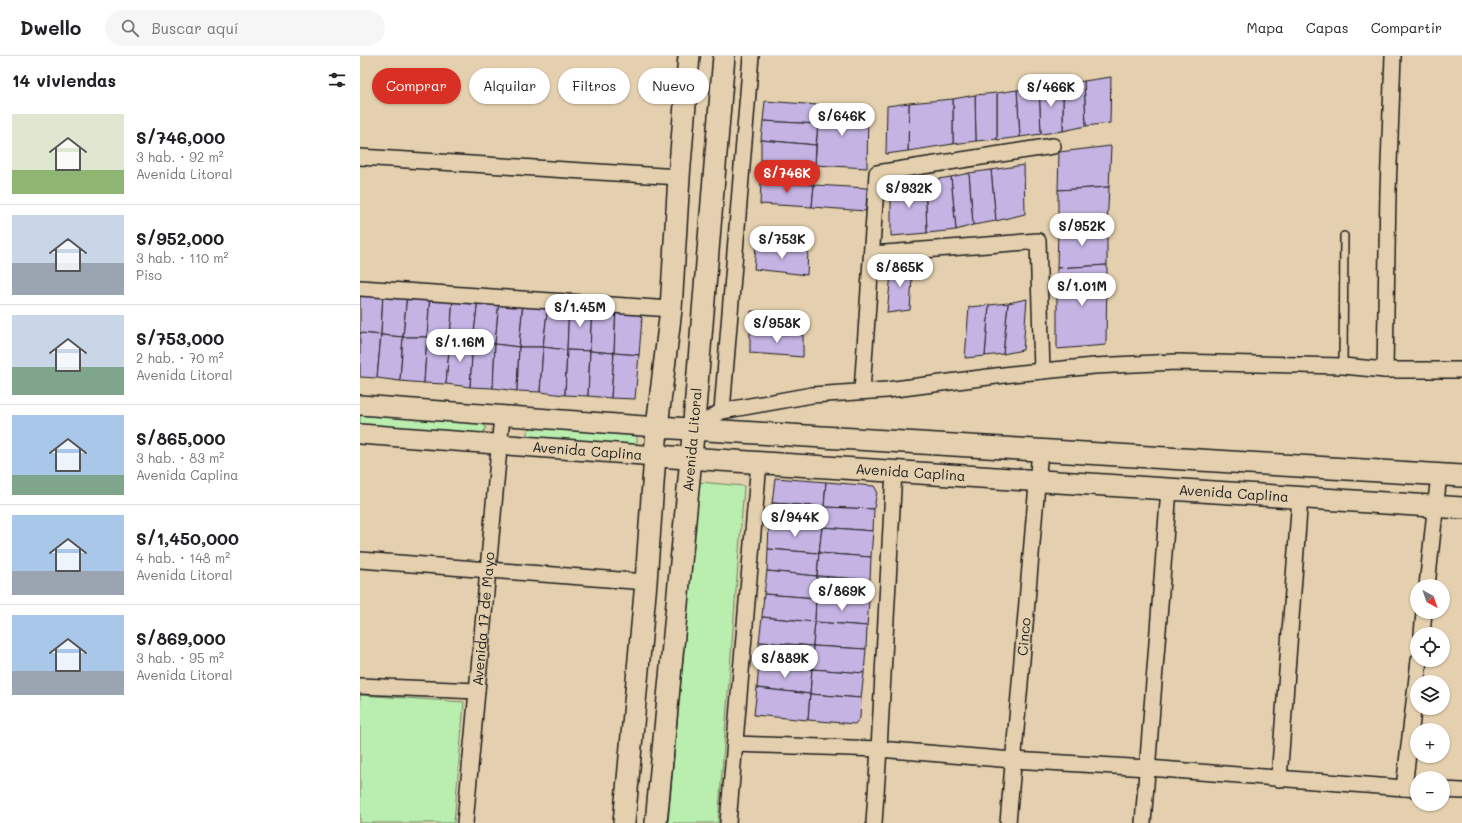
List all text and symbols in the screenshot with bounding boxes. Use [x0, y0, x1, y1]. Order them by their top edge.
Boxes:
search box [105, 10, 385, 46]
text: Dwello [20, 15, 81, 40]
icon: search [119, 17, 141, 39]
text: Buscar aquí [151, 18, 239, 38]
text: Mapa [1247, 18, 1284, 37]
text: Capas [1306, 18, 1349, 37]
text: Compartir [1371, 18, 1442, 37]
chip: Comprar [372, 68, 461, 104]
chip: Alquilar [469, 68, 550, 104]
chip: Filtros [558, 68, 630, 104]
chip: Nuevo [638, 68, 709, 104]
text: 14 viviendas [12, 69, 116, 91]
icon: filters [326, 69, 348, 91]
pin: S/466K [1018, 74, 1084, 108]
text: S/466K [1027, 78, 1075, 95]
pin: S/646K [809, 103, 875, 137]
text: S/646K [818, 107, 866, 124]
text: S/746,000 [136, 126, 225, 148]
icon: home [44, 130, 92, 178]
text: 3 hab. · 92 m² [136, 148, 224, 165]
pin: S/746K [754, 160, 820, 194]
text: S/746K [763, 164, 811, 181]
text: Avenida Litoral [136, 165, 232, 182]
pin: S/932K [876, 175, 942, 209]
text: S/932K [885, 179, 933, 196]
pin: S/952K [1049, 213, 1115, 247]
text: S/952K [1059, 217, 1105, 234]
pin: S/753K [749, 226, 815, 260]
text: S/952,000 [136, 227, 224, 249]
text: S/753K [759, 230, 805, 247]
icon: home [44, 231, 92, 279]
text: 3 hab. · 110 m² [136, 249, 228, 266]
pin: S/865K [867, 254, 933, 288]
text: S/865K [876, 258, 924, 275]
text: Piso [136, 266, 162, 283]
pin: S/1.01M [1045, 273, 1119, 307]
text: S/1.01M [1057, 277, 1107, 294]
pin: S/1.45M [543, 294, 617, 328]
text: S/1.45M [554, 298, 606, 315]
pin: S/958K [744, 310, 810, 344]
text: S/958K [753, 314, 801, 331]
text: S/753,000 [136, 327, 224, 349]
pin: S/1.16M [423, 329, 497, 363]
icon: home [44, 331, 92, 379]
text: S/1.16M [435, 333, 485, 350]
text: 2 hab. · 70 m² [136, 349, 224, 366]
text: Avenida Litoral [136, 366, 232, 383]
street label: Avenida Litoral [678, 387, 706, 492]
text: S/865,000 [136, 427, 225, 449]
icon: home [44, 431, 92, 479]
street label: Avenida Caplina [532, 437, 643, 464]
text: 3 hab. · 83 m² [136, 449, 224, 466]
street label: Avenida Caplina [855, 459, 966, 485]
text: Avenida Caplina [136, 466, 238, 483]
street label: Avenida Caplina [1178, 480, 1289, 506]
pin: S/944K [762, 504, 828, 538]
text: S/944K [771, 508, 819, 525]
text: S/1,450,000 [136, 527, 239, 549]
icon: home [44, 531, 92, 579]
text: 4 hab. · 148 m² [136, 549, 230, 566]
street label: Avenida 17 de Mayo [468, 551, 499, 687]
text: Avenida Litoral [136, 566, 232, 583]
pin: S/869K [809, 578, 875, 612]
north arrow [1410, 579, 1450, 619]
map controls [1410, 579, 1450, 811]
text: S/869K [818, 582, 866, 599]
street label: Cinco [1012, 617, 1035, 657]
text: S/869,000 [136, 627, 226, 649]
button: locate [1410, 627, 1450, 667]
icon: home [44, 631, 92, 679]
pin: S/889K [752, 645, 818, 679]
text: 3 hab. · 95 m² [136, 649, 224, 666]
text: S/889K [761, 649, 809, 666]
text: Avenida Litoral [136, 666, 232, 683]
button: layers [1410, 675, 1450, 715]
button: + [1410, 723, 1450, 763]
button: − [1410, 771, 1450, 811]

